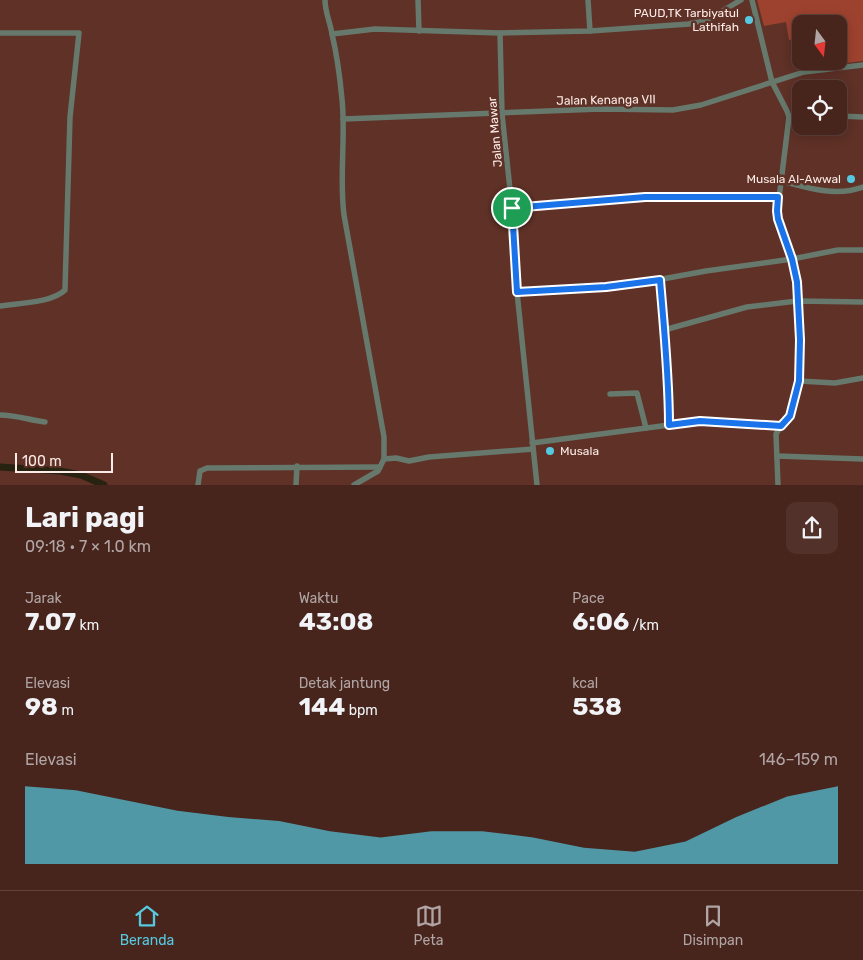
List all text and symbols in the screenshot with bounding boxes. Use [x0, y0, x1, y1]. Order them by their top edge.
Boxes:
place label: PAUD,TK Tarbiyatul Lathifah [634, 6, 739, 34]
marker: PAUD,TK Tarbiyatul Lathifah [743, 14, 755, 26]
north arrow [792, 15, 848, 70]
map controls [792, 15, 847, 135]
button: locate [792, 80, 847, 135]
street label: Jalan Kenanga VII [556, 92, 656, 108]
street label: Jalan Mawar [485, 96, 505, 168]
place label: Musala Al-Awwal [746, 172, 841, 186]
marker: Musala Al-Awwal [845, 173, 857, 185]
pin [491, 187, 533, 229]
icon: arrive [498, 194, 526, 222]
place label: Musala [560, 444, 599, 458]
marker: Musala [544, 445, 556, 457]
scale bar [15, 450, 112, 473]
text: 100 m [22, 453, 62, 470]
text: Lari pagi [25, 501, 145, 534]
button: share [786, 502, 838, 554]
text: 09:18 · 7 × 1.0 km [25, 537, 151, 556]
text: Jarak [25, 590, 62, 607]
text: Waktu [299, 590, 338, 607]
text: Pace [572, 590, 604, 607]
text: 7.07 [25, 607, 76, 636]
text: 43:08 [299, 607, 373, 636]
text: 6:06 [572, 607, 629, 636]
text: km [76, 617, 99, 634]
text: /km [629, 617, 659, 634]
text: Elevasi [25, 675, 70, 692]
text: Detak jantung [299, 675, 390, 692]
text: kcal [572, 675, 598, 692]
text: 98 [25, 692, 58, 721]
text: 144 [299, 692, 345, 721]
text: 538 [572, 692, 622, 721]
text: m [58, 702, 74, 719]
text: bpm [345, 702, 378, 719]
text: Elevasi [25, 750, 77, 769]
text: 146–159 m [759, 750, 838, 769]
tab: Beranda [120, 902, 174, 949]
tab: Peta [414, 902, 443, 949]
tab: Disimpan [683, 902, 743, 949]

